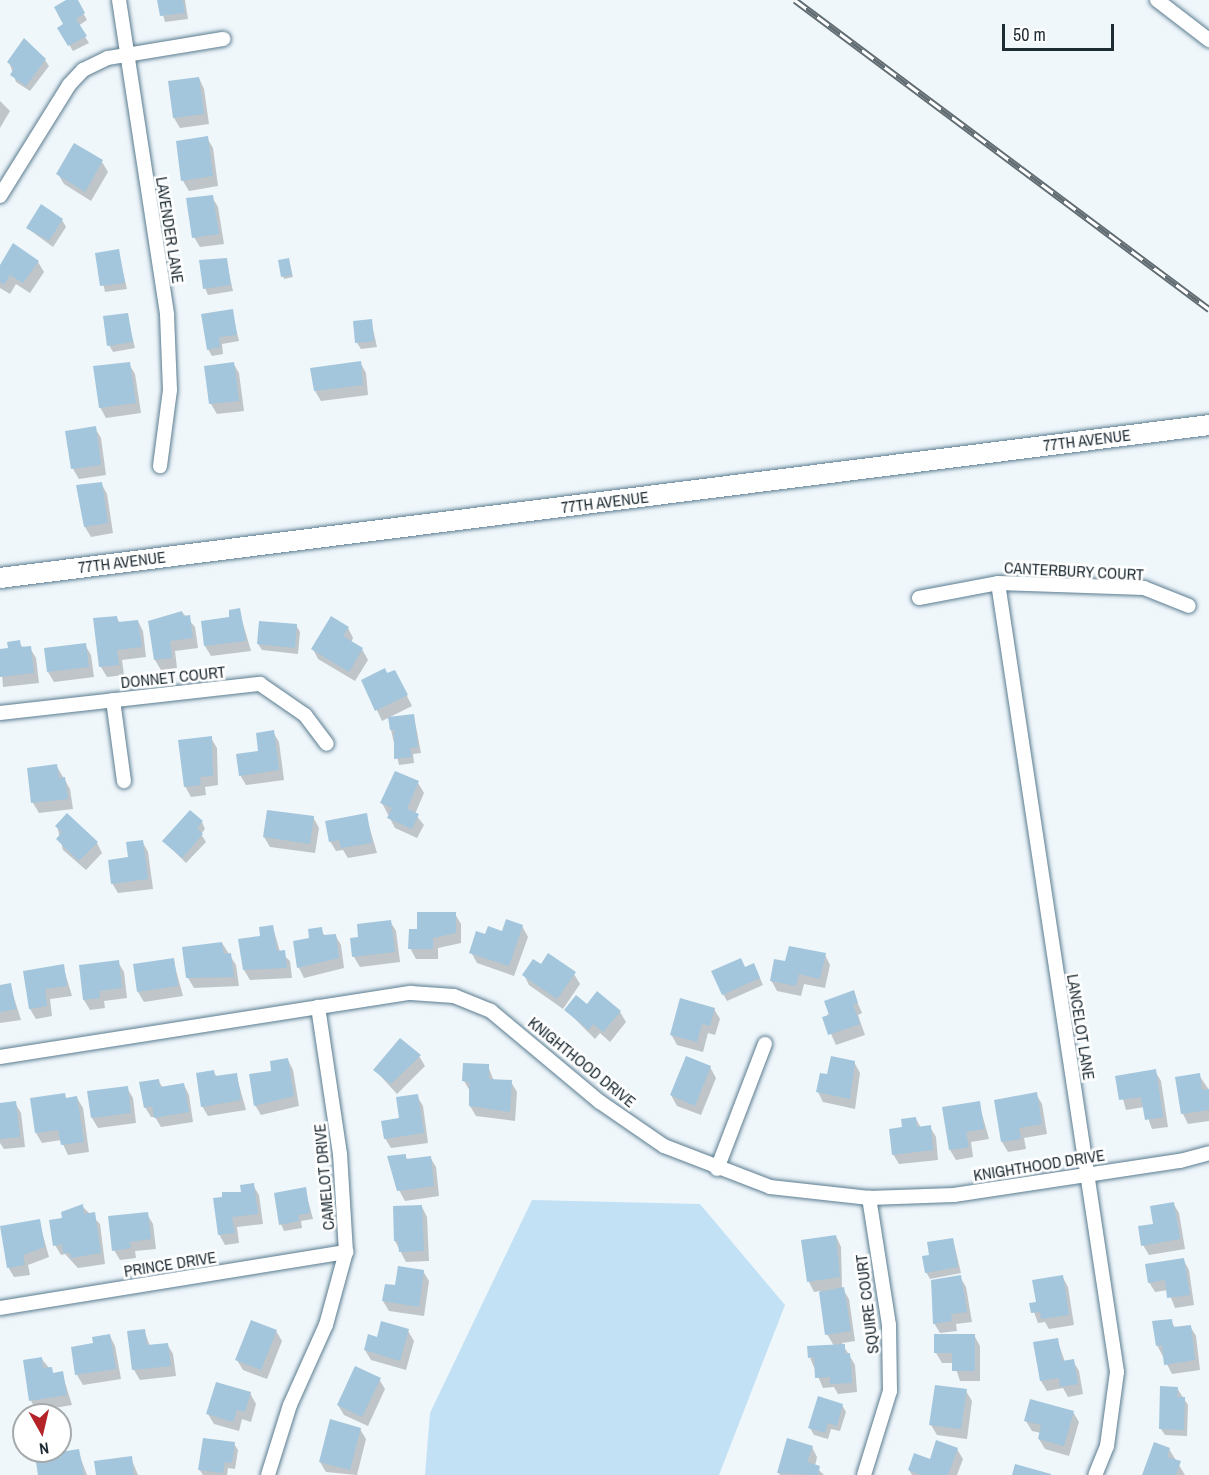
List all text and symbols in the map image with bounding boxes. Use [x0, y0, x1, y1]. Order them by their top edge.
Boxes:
scale bar [1005, 12, 1118, 50]
text: 50 m [1013, 22, 1046, 47]
street label: LAVENDER LANE [152, 175, 188, 285]
street label: 77TH AVENUE [1042, 425, 1132, 455]
street label: 77TH AVENUE [560, 487, 650, 517]
street label: 77TH AVENUE [77, 547, 167, 577]
street label: CANTERBURY COURT [1003, 558, 1145, 584]
street label: DONNET COURT [120, 662, 226, 692]
street label: LANCELOT LANE [1063, 973, 1099, 1081]
street label: KNIGHTHOOD DRIVE [524, 1013, 640, 1111]
street label: CAMELOT DRIVE [310, 1123, 338, 1231]
street label: KNIGHTHOOD DRIVE [972, 1145, 1106, 1185]
street label: PRINCE DRIVE [122, 1247, 218, 1281]
street label: SQUIRE COURT [851, 1253, 883, 1355]
north arrow [12, 1403, 72, 1463]
text: N [38, 1437, 50, 1460]

